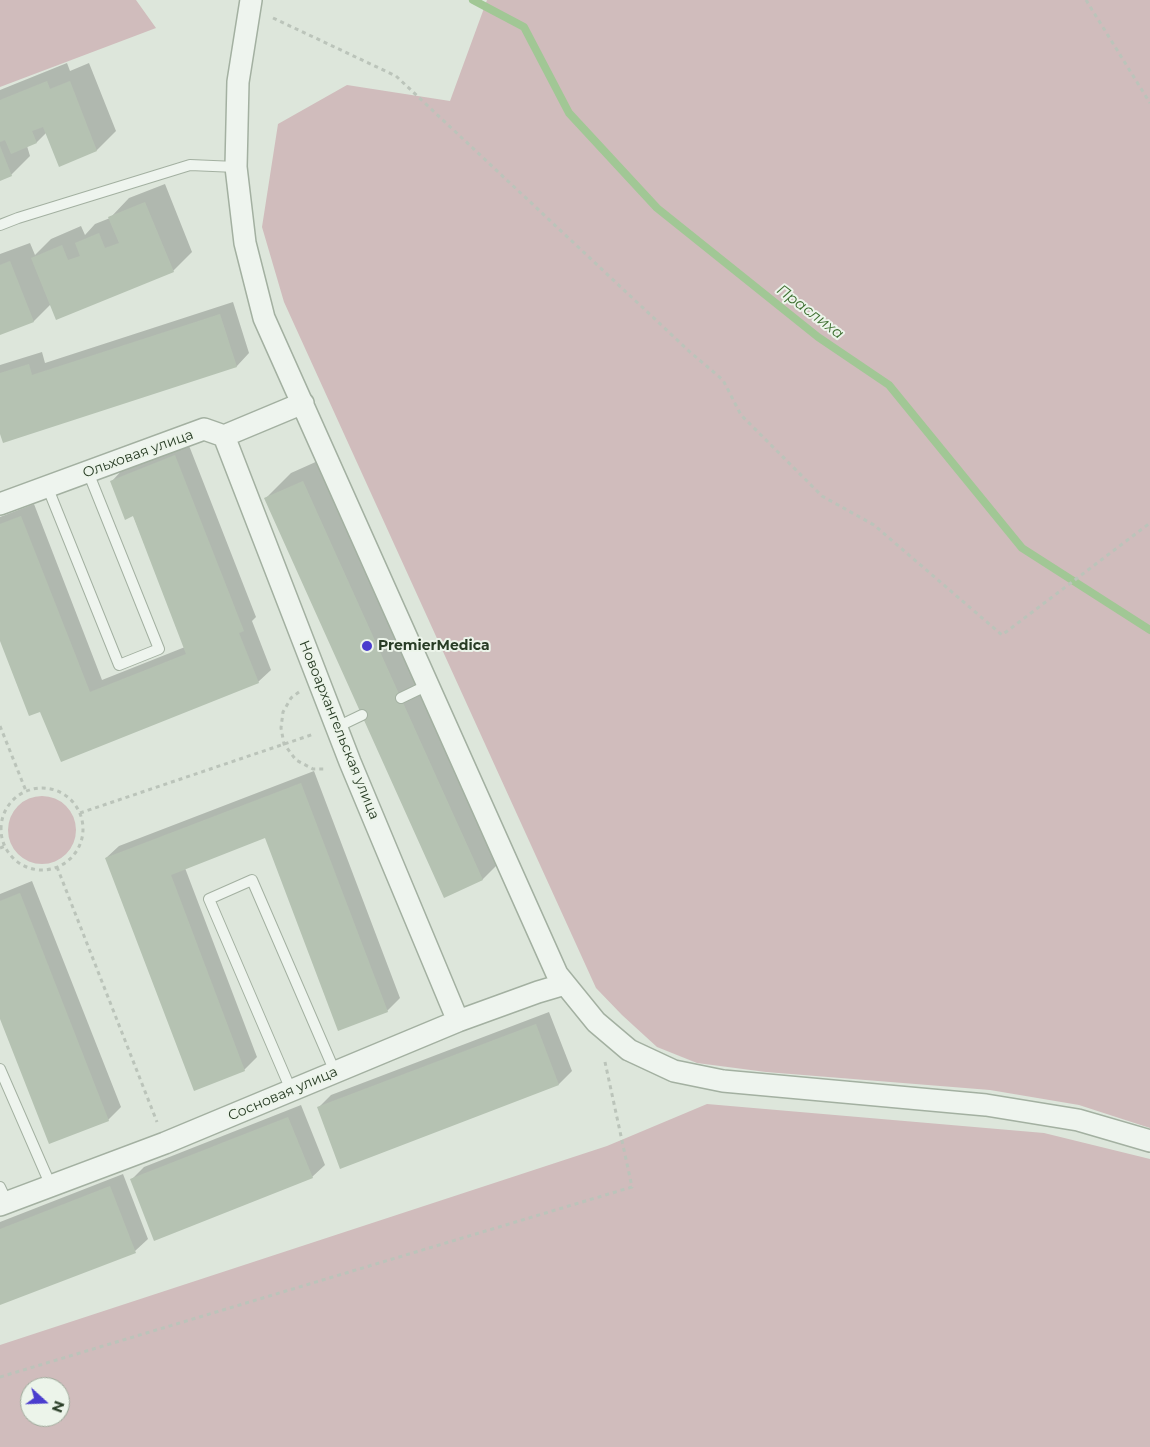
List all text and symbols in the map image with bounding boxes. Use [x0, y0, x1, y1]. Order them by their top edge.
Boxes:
water label: Праслиха [773, 281, 847, 343]
street label: Ольховая улица [80, 426, 196, 482]
street label: Новоархангельская улица [295, 638, 383, 822]
place label: PremierMedica [378, 638, 490, 654]
marker: PremierMedica [360, 639, 374, 653]
street label: Сосновая улица [226, 1063, 340, 1125]
north arrow [20, 1377, 70, 1427]
text: N [48, 1398, 69, 1415]

